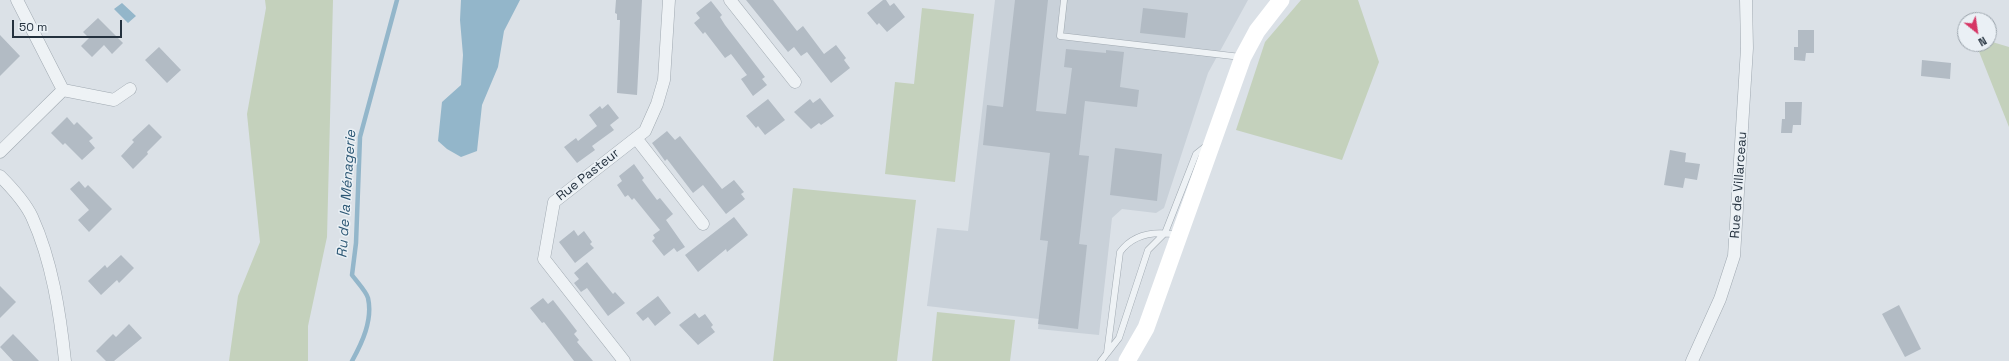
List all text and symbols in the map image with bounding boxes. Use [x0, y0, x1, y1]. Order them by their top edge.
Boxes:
scale bar [14, 12, 124, 38]
north arrow [1957, 12, 1997, 52]
text: 50 m [19, 19, 47, 35]
text: N [1976, 34, 1989, 49]
water label: Ru de la Ménagerie [334, 130, 360, 258]
street label: Rue de Villarceau [1727, 131, 1751, 239]
street label: Rue Pasteur [554, 146, 622, 204]

